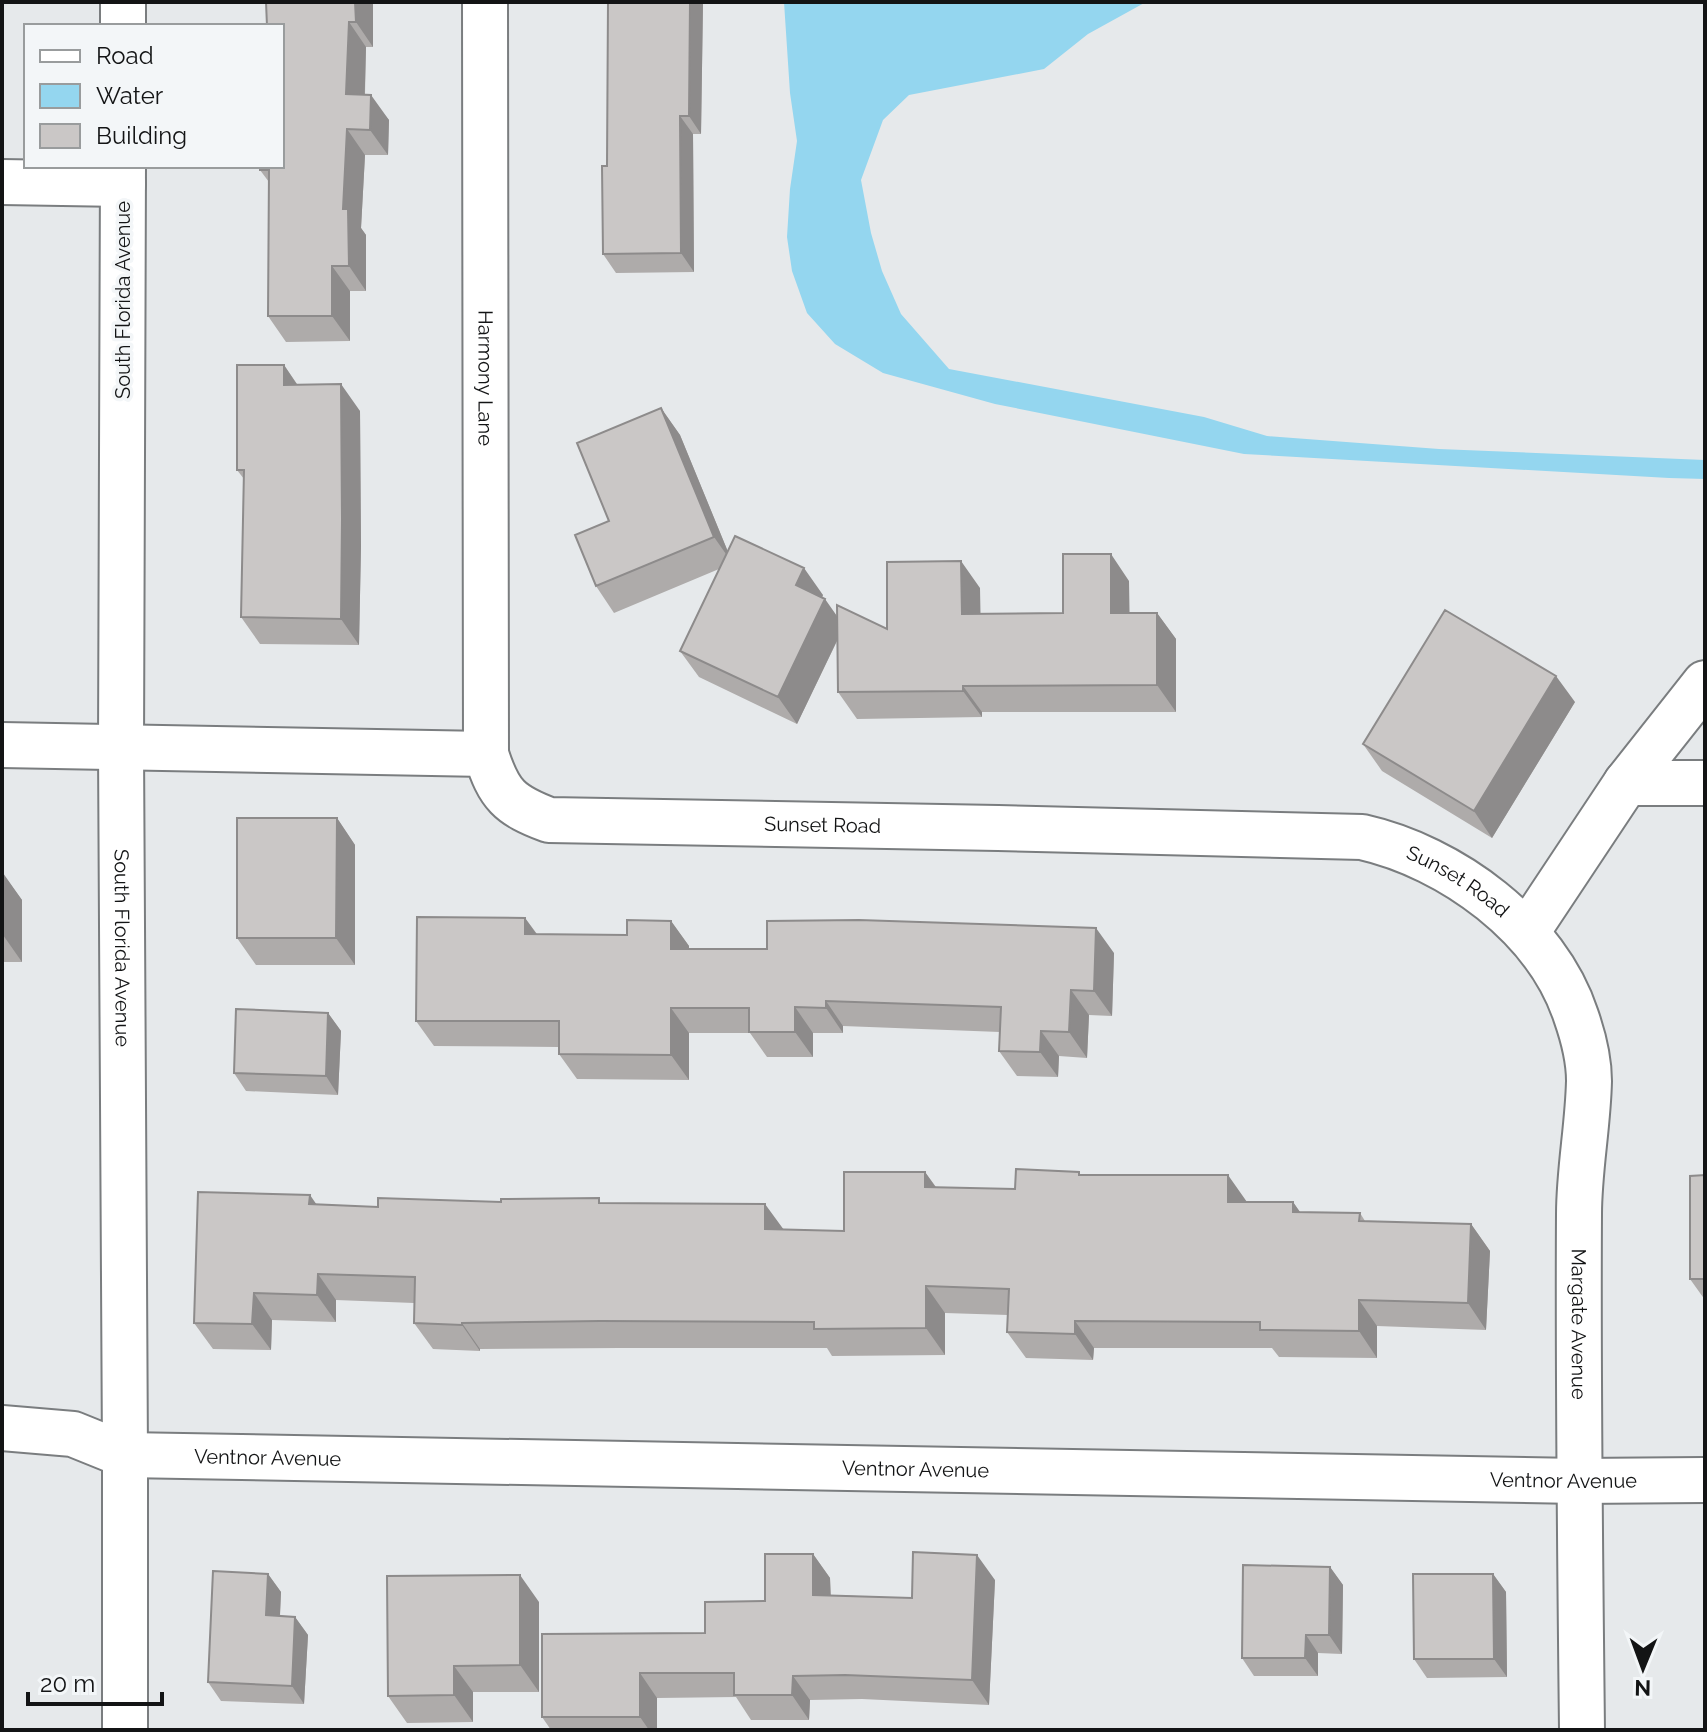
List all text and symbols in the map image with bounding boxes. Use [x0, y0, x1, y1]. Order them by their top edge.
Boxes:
legend [24, 24, 284, 168]
text: Road [96, 41, 154, 70]
text: Water [96, 81, 164, 110]
text: Building [96, 121, 187, 150]
street label: South Florida Avenue [111, 201, 135, 399]
street label: Harmony Lane [473, 310, 498, 446]
street label: Sunset Road [764, 812, 881, 838]
street label: Sunset Road [1403, 840, 1514, 922]
street label: South Florida Avenue [110, 849, 135, 1047]
street label: Margate Avenue [1567, 1248, 1591, 1400]
street label: Ventnor Avenue [194, 1444, 342, 1471]
street label: Ventnor Avenue [842, 1456, 990, 1482]
street label: Ventnor Avenue [1490, 1467, 1637, 1493]
north arrow [1603, 1628, 1683, 1708]
scale bar [28, 1656, 162, 1706]
text: 20 m [40, 1669, 95, 1698]
text: N [1634, 1675, 1651, 1701]

